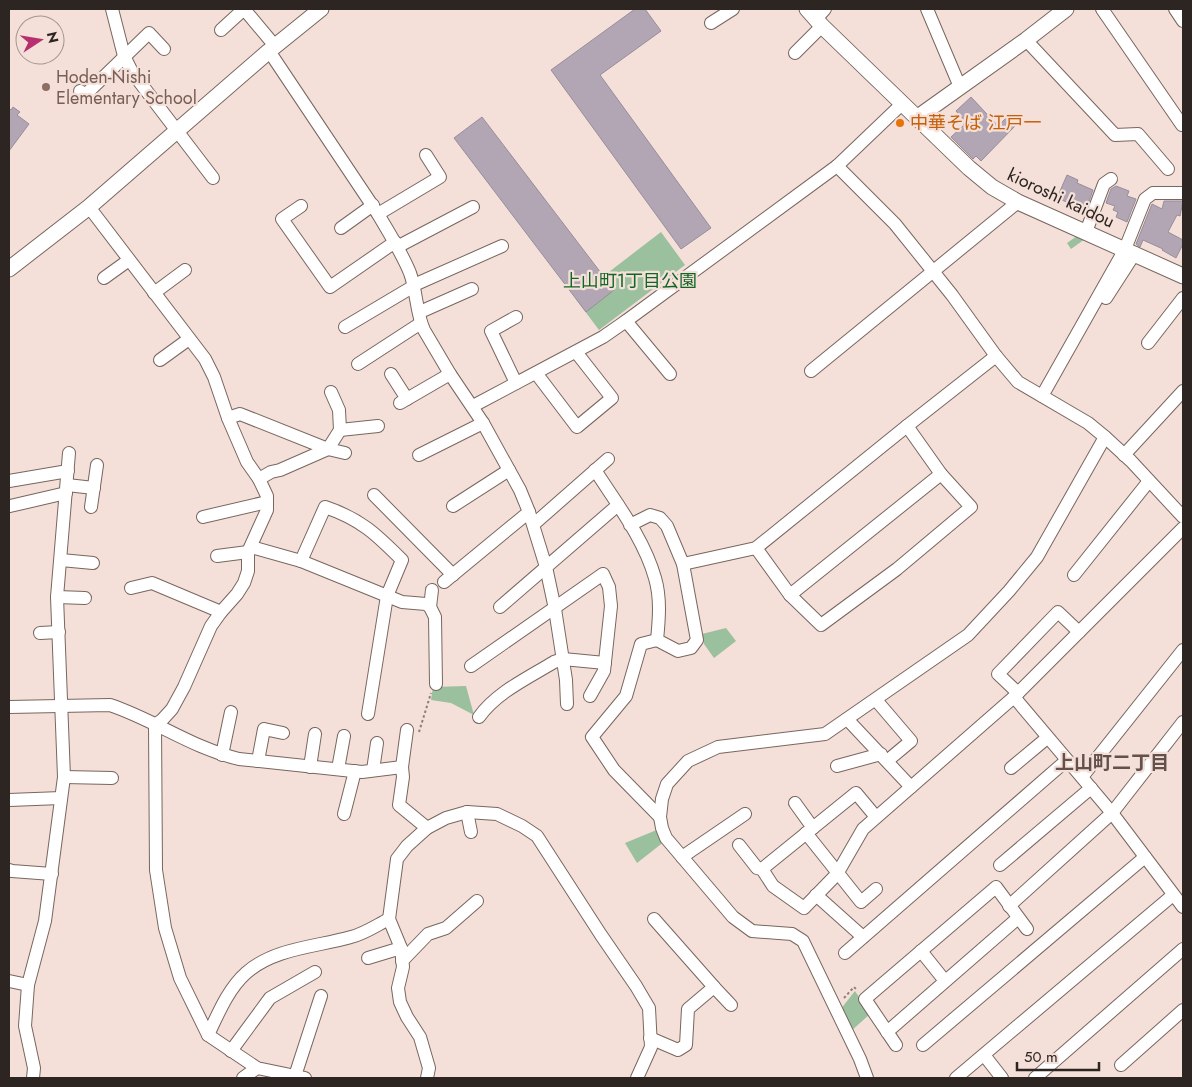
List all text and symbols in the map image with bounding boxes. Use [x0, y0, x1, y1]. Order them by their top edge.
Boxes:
north arrow [15, 15, 65, 65]
text: N [42, 30, 64, 45]
place label: Hoden-Nishi Elementary School [56, 64, 197, 111]
marker: Hoden-Nishi Elementary School [40, 81, 52, 93]
place label: 中華そば 江戸一 [910, 110, 1041, 136]
marker: 中華そば 江戸一 [894, 117, 906, 129]
street label: kioroshi kaidou [1003, 162, 1119, 234]
park label: 上山町1丁目公園 [563, 268, 697, 294]
district label: 上山町二丁目 [1055, 749, 1169, 776]
scale bar [1017, 1040, 1100, 1072]
text: 50 m [1024, 1046, 1058, 1068]

